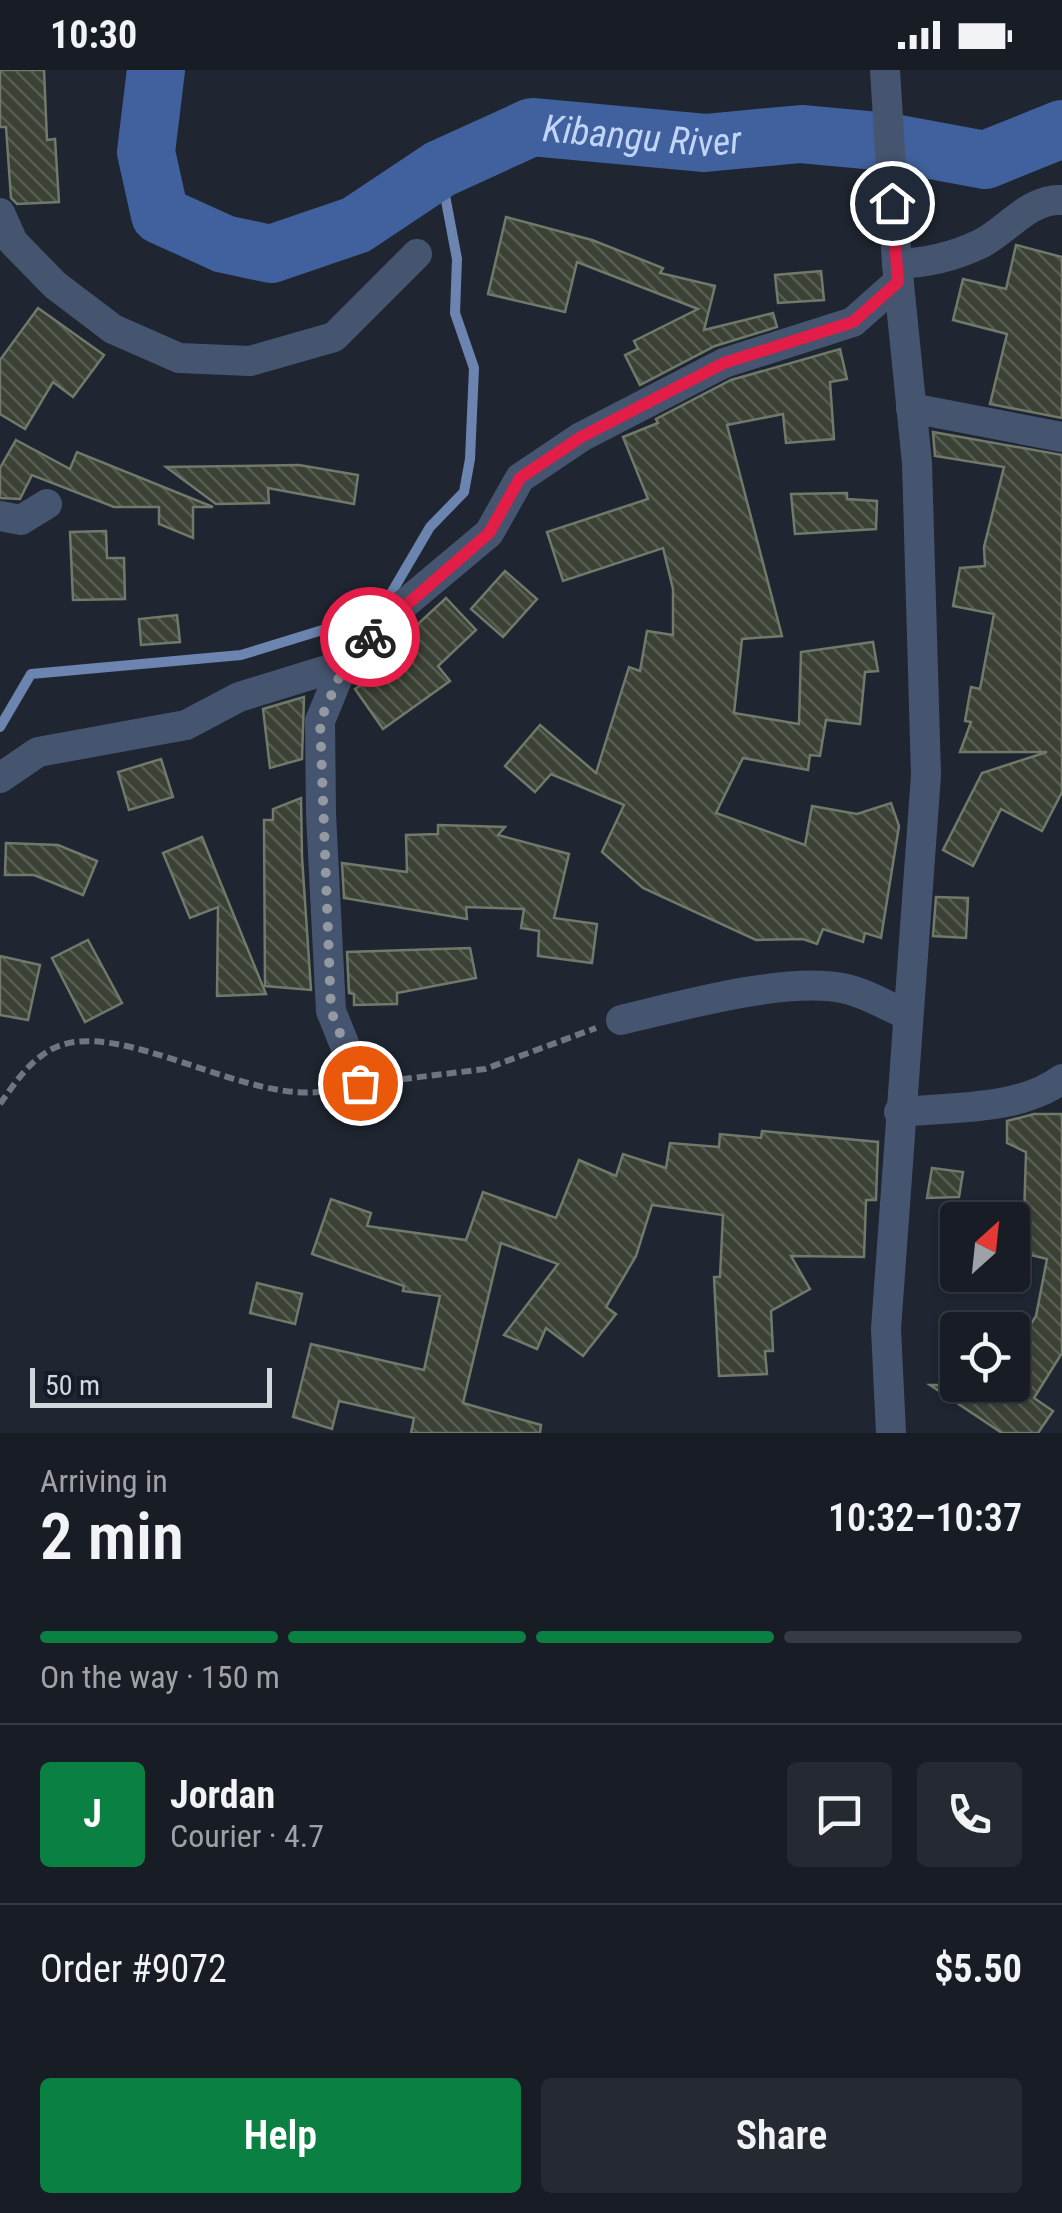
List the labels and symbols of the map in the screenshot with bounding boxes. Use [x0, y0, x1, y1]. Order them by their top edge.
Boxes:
water label: Kibangu River [541, 106, 744, 166]
pin [850, 161, 935, 246]
courier [320, 587, 420, 687]
pin [318, 1041, 403, 1126]
north arrow [940, 1202, 1030, 1292]
scale bar [30, 1363, 272, 1408]

